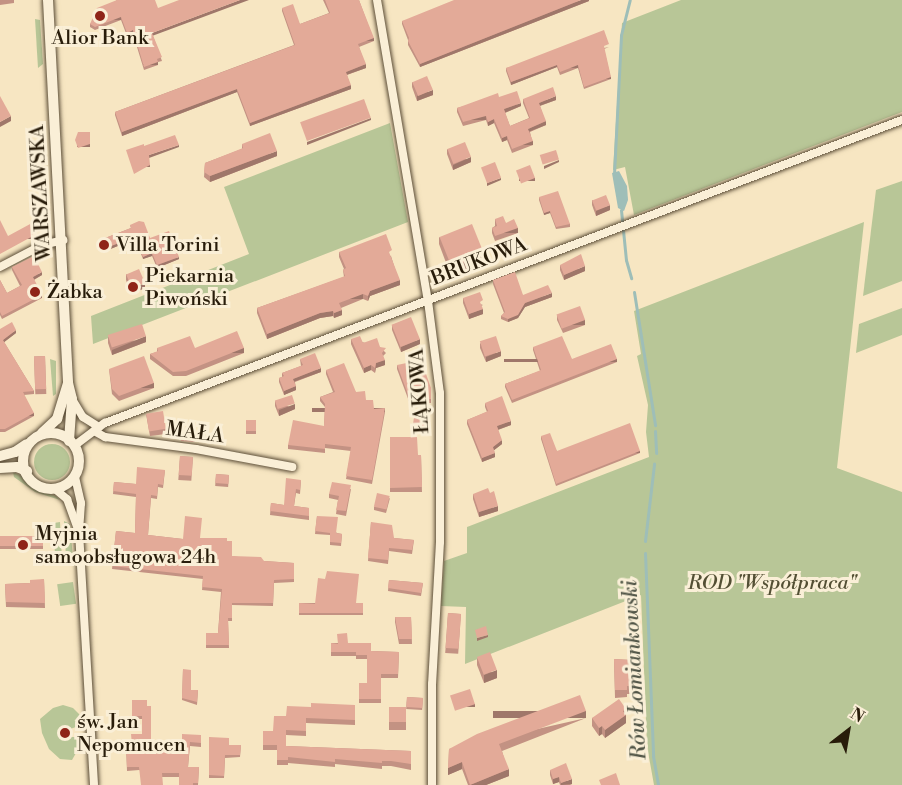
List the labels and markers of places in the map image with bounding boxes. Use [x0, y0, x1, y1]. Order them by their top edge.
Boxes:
marker: Alior Bank [93, 9, 107, 23]
place label: Alior Bank [52, 26, 148, 50]
place label: Villa Torini [116, 233, 219, 257]
marker: Villa Torini [97, 238, 111, 252]
place label: Piekarnia Piwoński [145, 264, 234, 311]
place label: Żabka [47, 280, 103, 304]
marker: Piekarnia Piwoński [126, 280, 140, 294]
marker: Żabka [28, 285, 42, 299]
place label: Myjnia samoobsługowa 24h [35, 522, 216, 569]
marker: Myjnia samoobsługowa 24h [16, 538, 30, 552]
place label: św. Jan Nepomucen [77, 710, 186, 757]
marker: św. Jan Nepomucen [58, 726, 72, 740]

